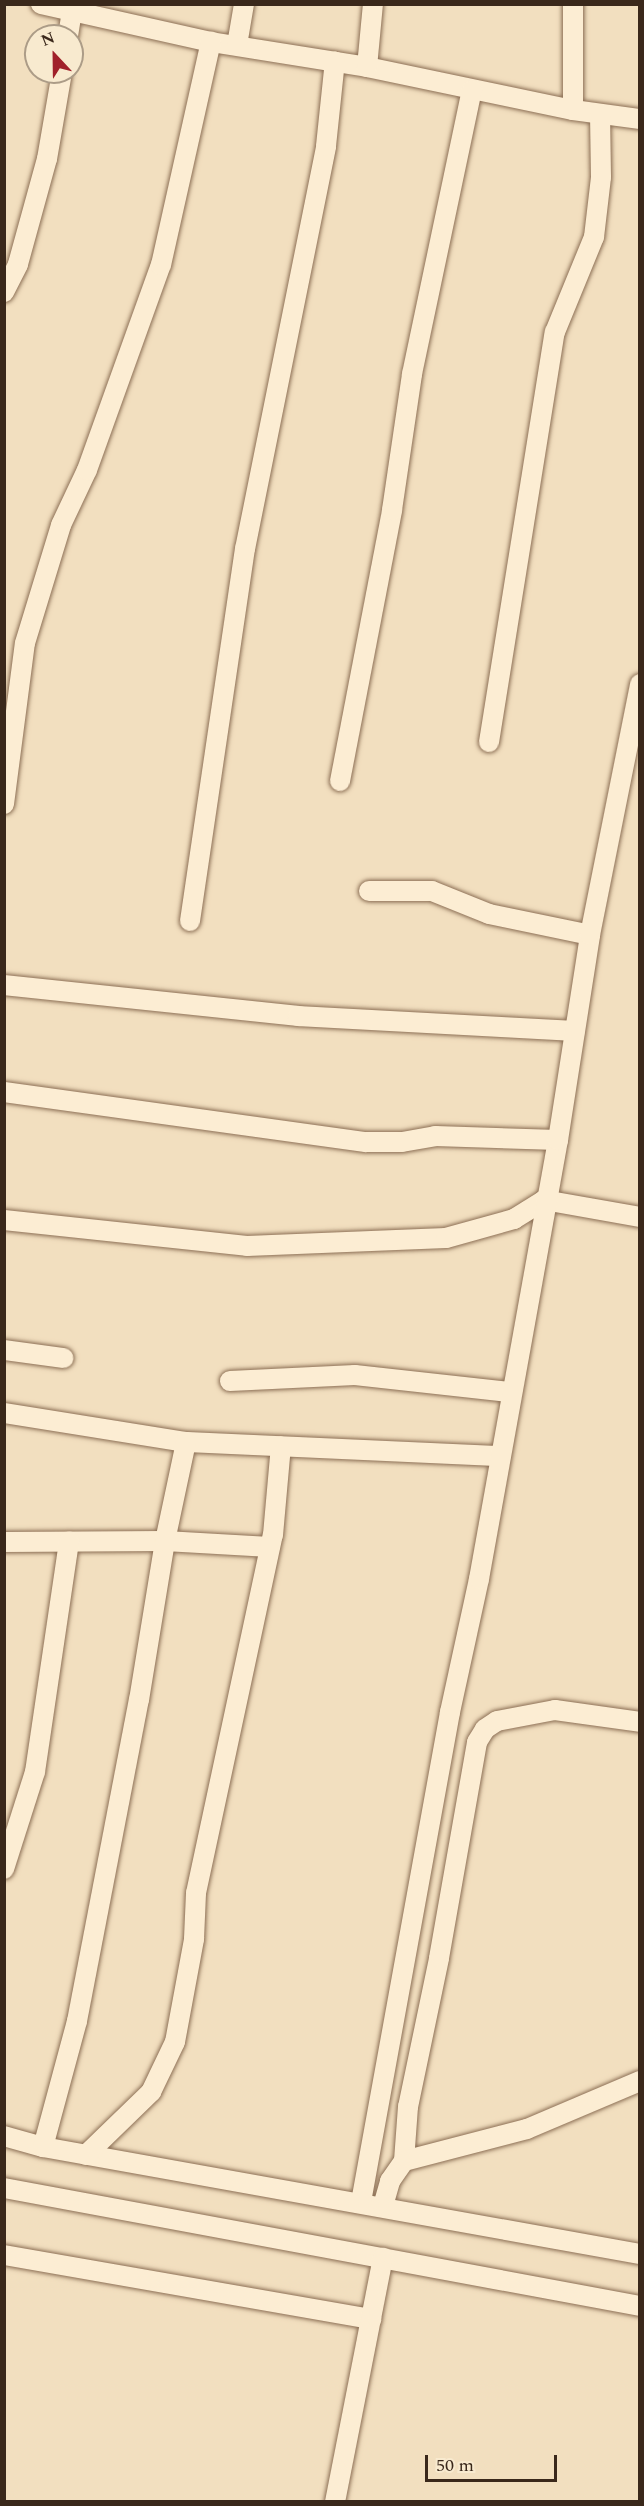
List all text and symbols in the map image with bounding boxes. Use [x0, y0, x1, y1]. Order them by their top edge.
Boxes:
north arrow [24, 24, 84, 84]
text: N [37, 26, 59, 53]
scale bar [428, 2443, 560, 2481]
text: 50 m [436, 2452, 474, 2479]

